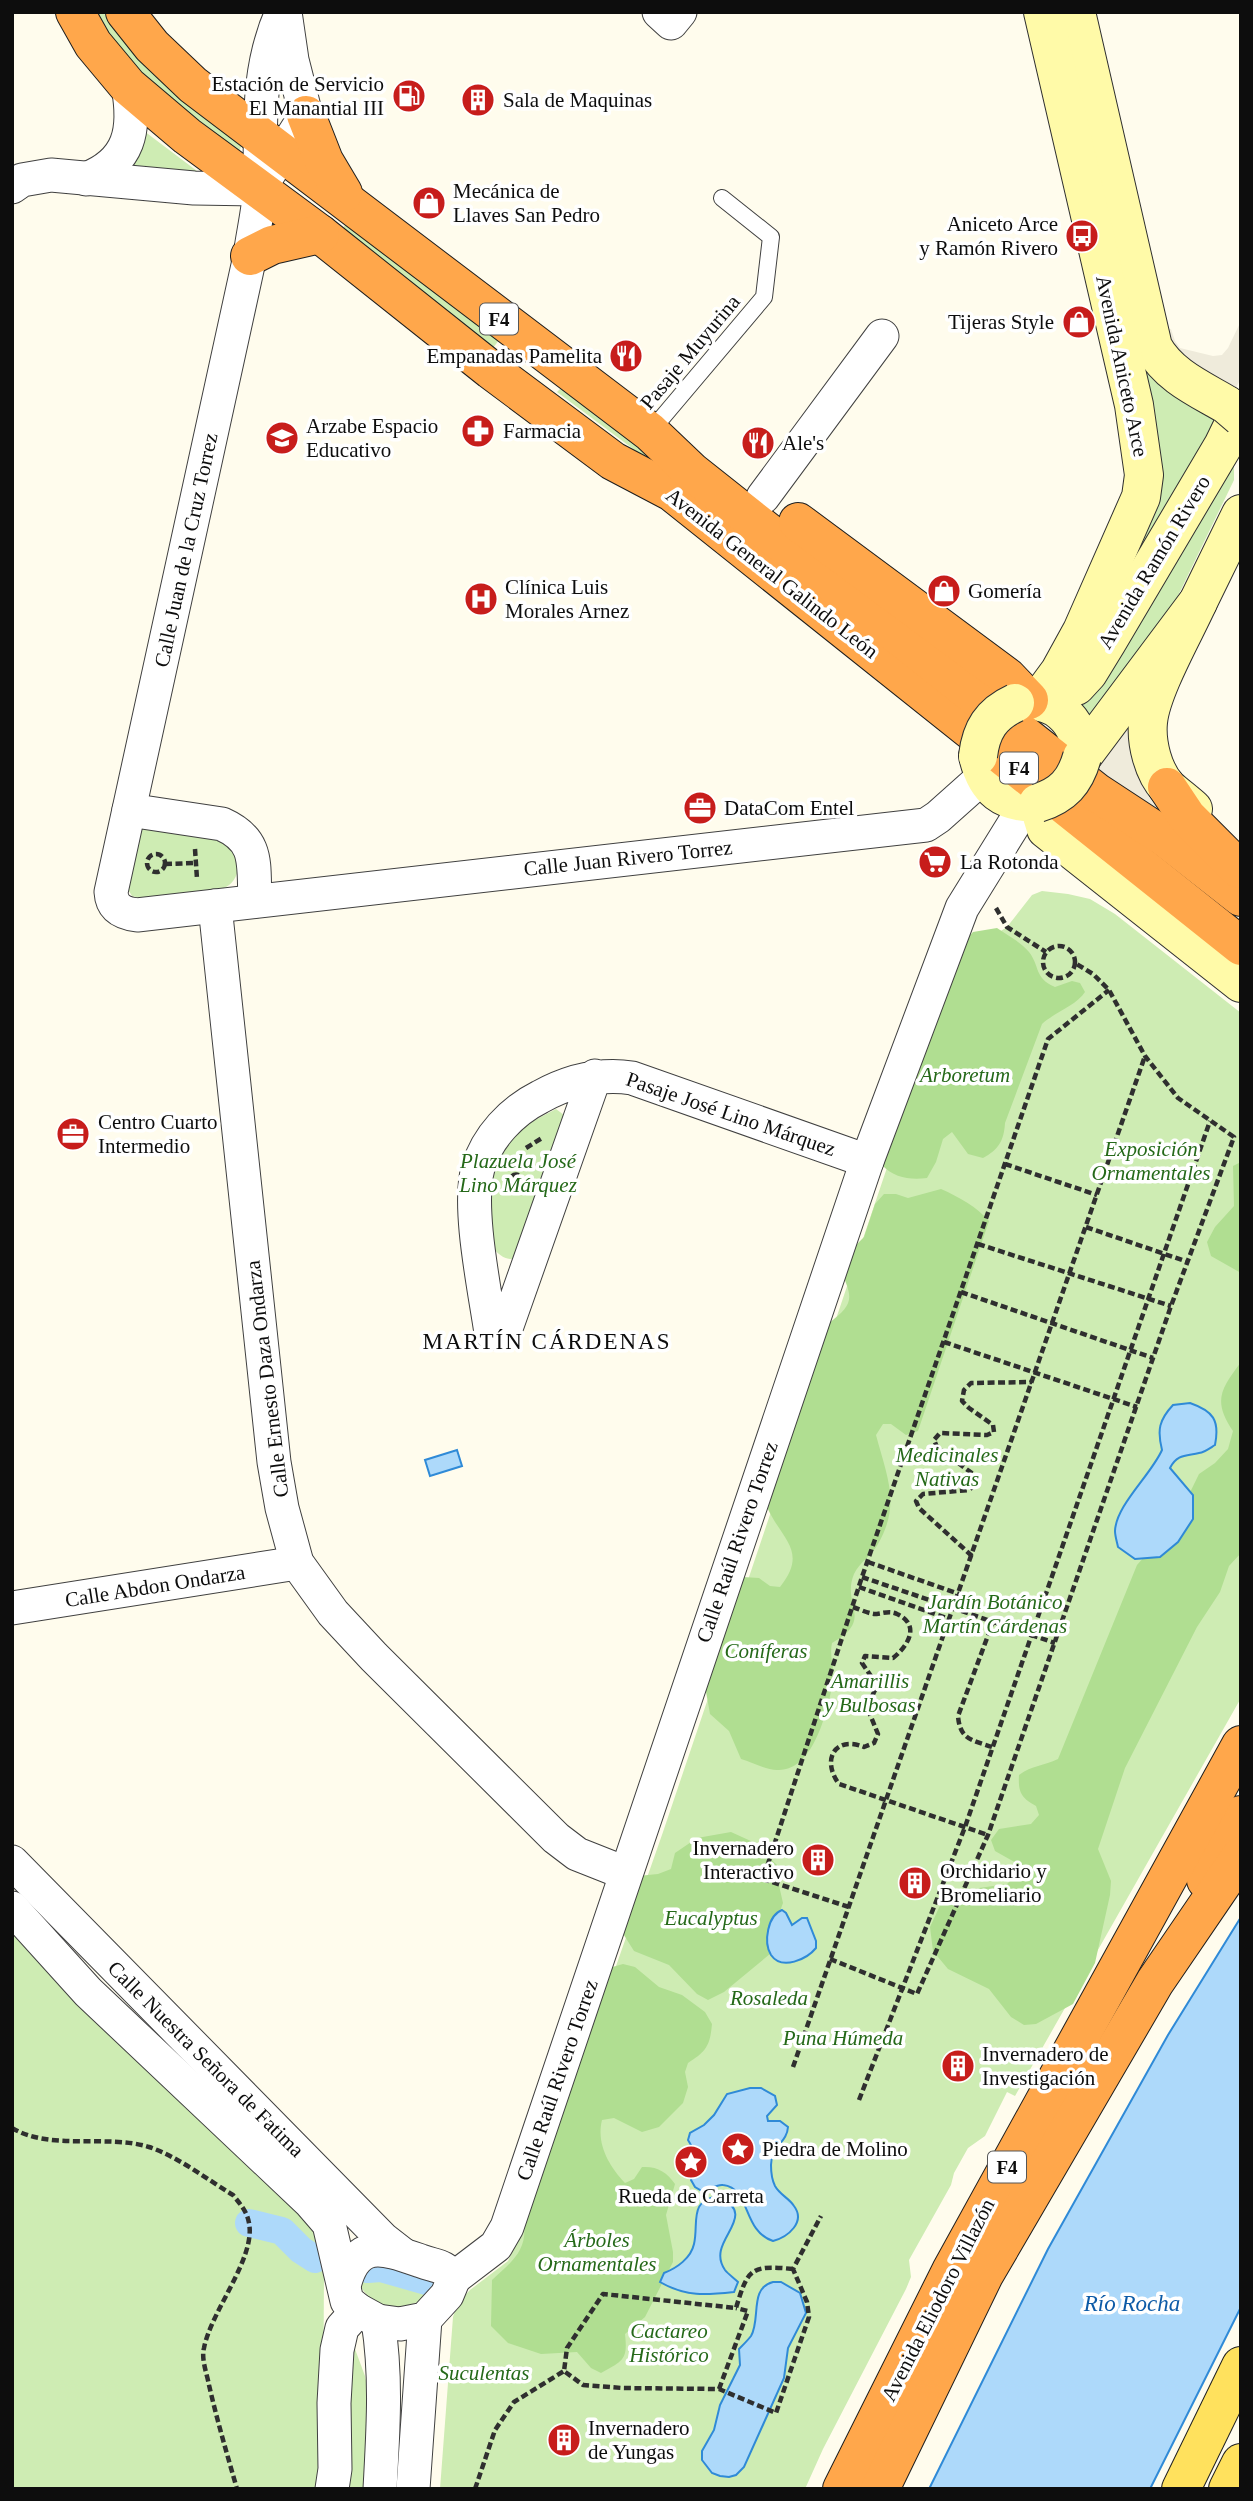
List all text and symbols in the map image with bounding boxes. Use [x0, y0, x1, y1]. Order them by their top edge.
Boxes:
place label: Estación de Servicio El Manantial III [211, 72, 384, 120]
fuel station icon: Estación de Servicio El Manantial III [390, 77, 428, 115]
building icon: Sala de Maquinas [459, 81, 497, 119]
place label: Sala de Maquinas [503, 88, 652, 112]
place label: Mecánica de Llaves San Pedro [453, 179, 600, 227]
shop icon: Mecánica de Llaves San Pedro [410, 184, 448, 222]
place label: Aniceto Arce y Ramón Rivero [919, 212, 1058, 260]
bus stop icon: Aniceto Arce y Ramón Rivero [1063, 217, 1101, 255]
street label: Avenida Aniceto Arce [1091, 273, 1153, 459]
street label: Pasaje Muyurina [635, 289, 745, 414]
shop icon: Tijeras Style [1060, 303, 1098, 341]
road number: F4 [480, 304, 518, 334]
place label: Tijeras Style [948, 310, 1054, 334]
restaurant icon: Empanadas Pamelita [607, 337, 645, 375]
place label: Empanadas Pamelita [426, 344, 603, 368]
pharmacy icon: Farmacia [459, 412, 497, 450]
place label: Arzabe Espacio Educativo [306, 414, 438, 462]
school or university icon: Arzabe Espacio Educativo [263, 419, 301, 457]
place label: Farmacia [503, 419, 582, 443]
restaurant icon: Ale's [739, 424, 777, 462]
street label: Calle Juan de la Cruz Torrez [149, 431, 223, 669]
place label: Ale's [782, 431, 824, 455]
street label: Avenida Ramón Rivero [1093, 471, 1215, 653]
street label: Avenida General Galindo León [661, 483, 883, 664]
shop icon: Gomería [925, 572, 963, 610]
place label: Clínica Luis Morales Arnez [505, 575, 629, 623]
place label: Gomería [968, 579, 1042, 603]
hospital icon: Clínica Luis Morales Arnez [462, 580, 500, 618]
road number: F4 [1000, 752, 1038, 783]
office icon: DataCom Entel [681, 789, 719, 827]
place label: DataCom Entel [724, 796, 854, 820]
street label: Calle Juan Rivero Torrez [522, 835, 734, 881]
supermarket icon: La Rotonda [916, 843, 954, 881]
place label: La Rotonda [960, 850, 1059, 874]
park label: Arboretum [918, 1063, 1010, 1087]
street label: Pasaje José Lino Márquez [623, 1067, 839, 1161]
place label: Centro Cuarto Intermedio [98, 1110, 218, 1158]
office icon: Centro Cuarto Intermedio [54, 1115, 92, 1153]
park label: Exposición Ornamentales [1092, 1137, 1211, 1185]
park label: Plazuela José Lino Márquez [458, 1149, 578, 1197]
street label: Calle Ernesto Daza Ondarza [240, 1259, 293, 1499]
district label: MARTÍN CÁRDENAS [422, 1329, 672, 1354]
street label: Calle Raúl Rivero Torrez [691, 1438, 783, 1646]
park label: Medicinales Nativas [895, 1443, 998, 1491]
street label: Calle Abdon Ondarza [63, 1560, 247, 1612]
park label: Jardín Botánico Martín Cárdenas [922, 1590, 1067, 1638]
park label: Coníferas [725, 1639, 807, 1663]
park label: Amarillis y Bulbosas [822, 1669, 916, 1717]
place label: Invernadero Interactivo [693, 1836, 794, 1884]
building icon: Invernadero Interactivo [799, 1841, 837, 1879]
place label: Orchidario y Bromeliario [940, 1859, 1047, 1907]
building icon: Orchidario y Bromeliario [896, 1864, 934, 1902]
park label: Eucalyptus [663, 1906, 758, 1930]
street label: Calle Nuestra Señora de Fatima [103, 1956, 309, 2162]
street label: Calle Raúl Rivero Torrez [511, 1976, 603, 2184]
park label: Rosaleda [729, 1986, 808, 2010]
park label: Puna Húmeda [782, 2026, 903, 2050]
place label: Invernadero de Investigación [982, 2042, 1109, 2090]
building icon: Invernadero de Investigación [939, 2047, 977, 2085]
place icon: Piedra de Molino [719, 2130, 757, 2168]
place label: Piedra de Molino [762, 2137, 908, 2161]
place icon: Rueda de Carreta [672, 2143, 710, 2181]
road number: F4 [988, 2152, 1026, 2182]
place label: Rueda de Carreta [618, 2184, 765, 2208]
street label: Avenida Eliodoro Villazón [876, 2194, 1000, 2405]
park label: Árboles Ornamentales [538, 2228, 657, 2276]
water label: Río Rocha [1083, 2291, 1180, 2316]
park label: Cactareo Histórico [628, 2319, 709, 2367]
park label: Suculentas [439, 2361, 529, 2385]
place label: Invernadero de Yungas [588, 2416, 689, 2464]
building icon: Invernadero de Yungas [545, 2421, 583, 2459]

